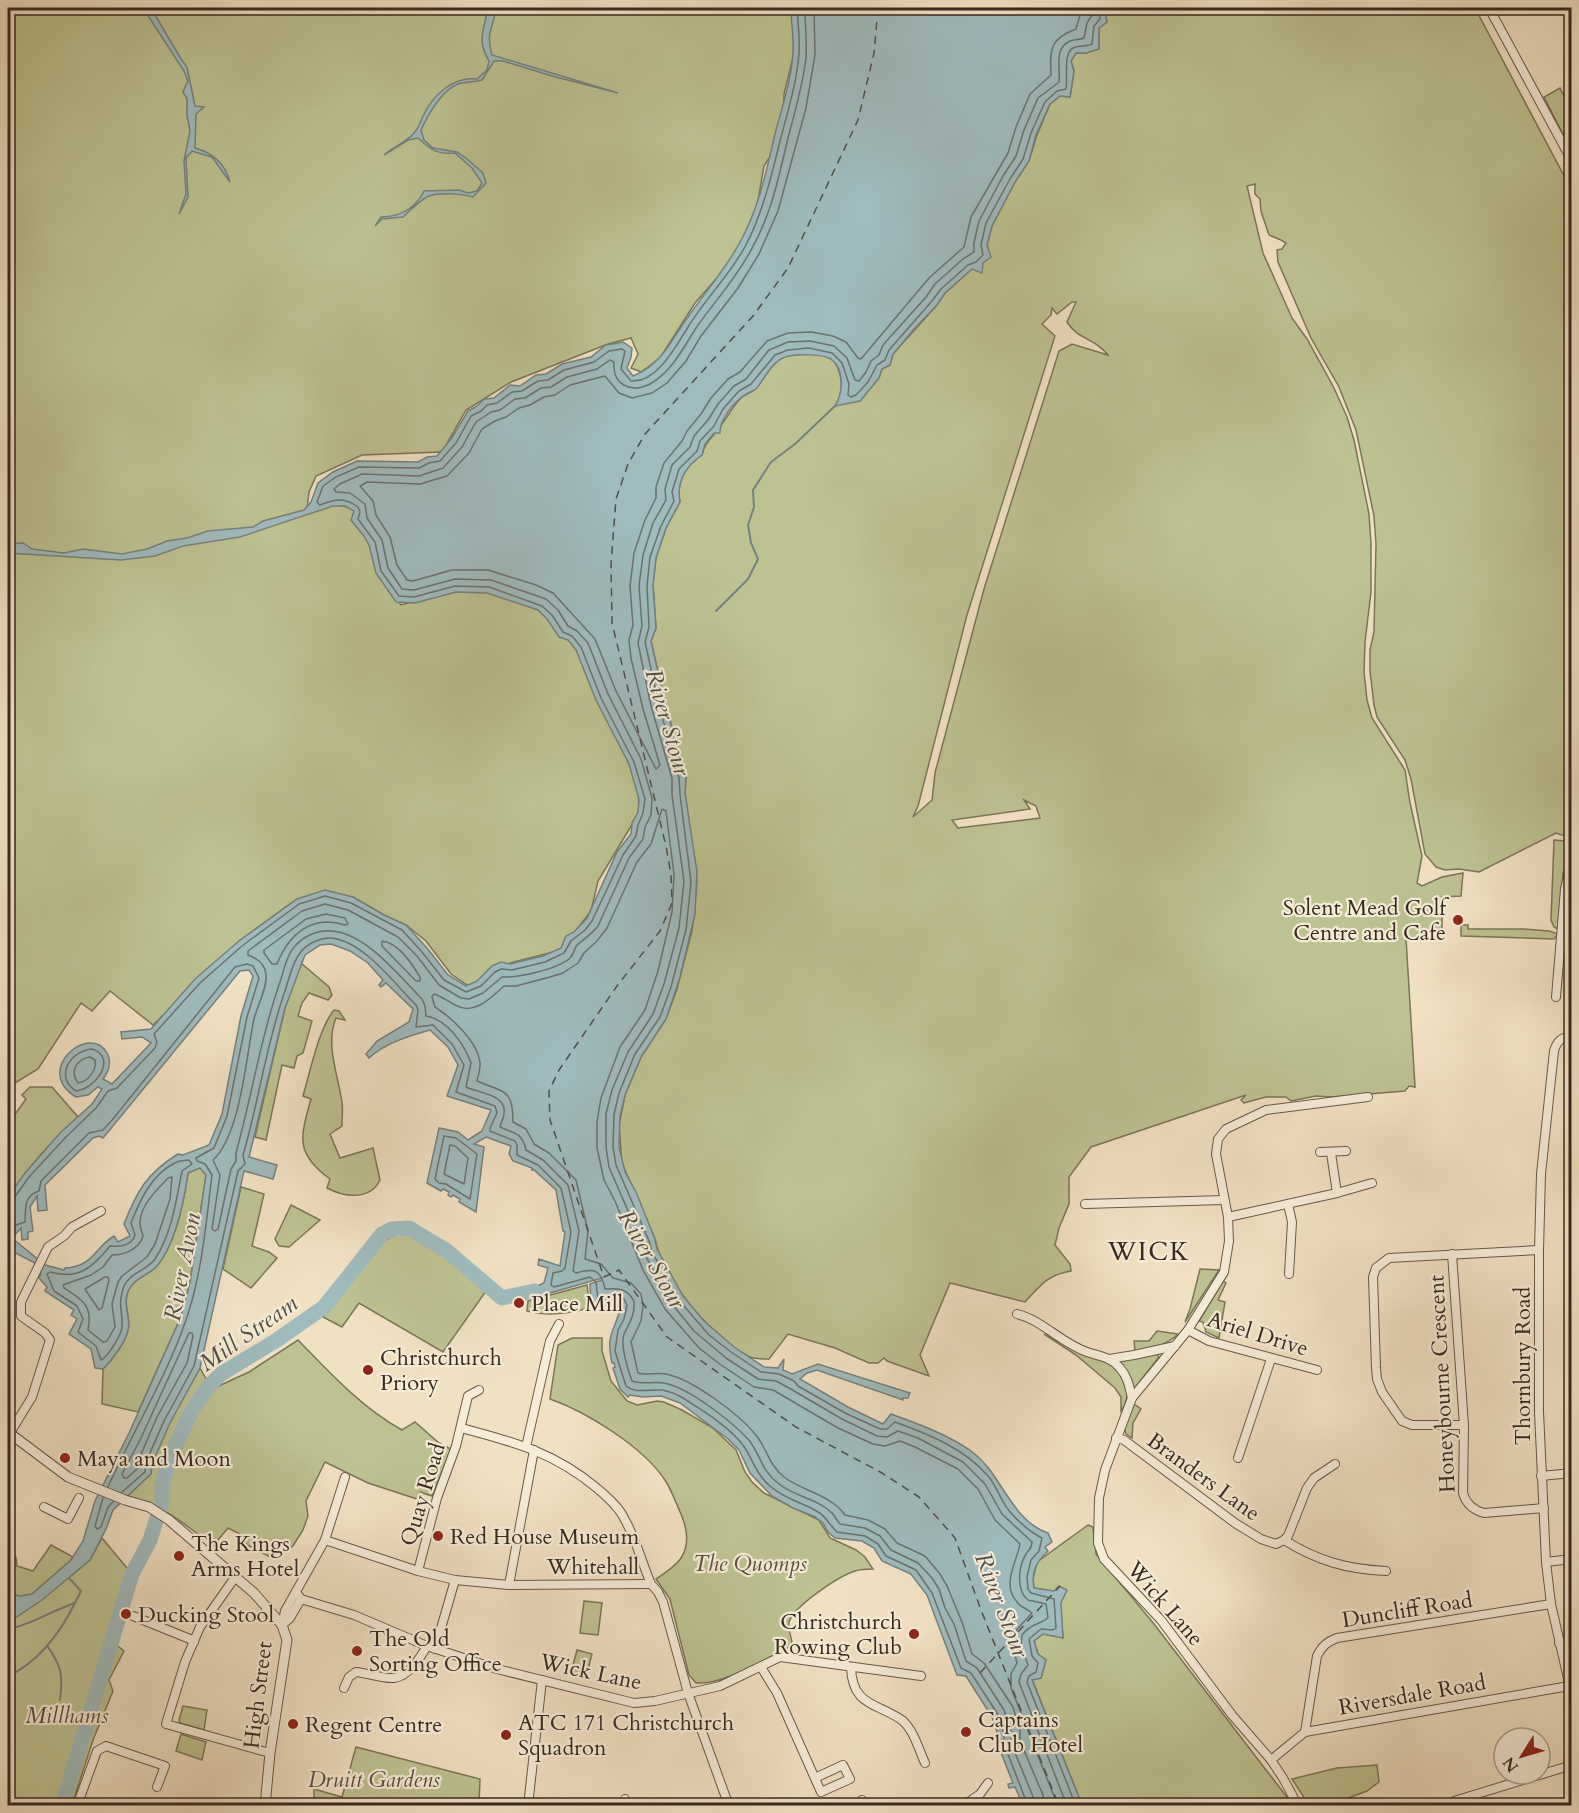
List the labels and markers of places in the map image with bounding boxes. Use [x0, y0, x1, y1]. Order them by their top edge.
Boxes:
place label: Solent Mead Golf Centre and Cafe [1283, 893, 1449, 948]
marker: Solent Mead Golf Centre and Cafe [1451, 913, 1465, 927]
place label: Place Mill [531, 1289, 624, 1319]
marker: Place Mill [512, 1296, 526, 1310]
place label: Christchurch Priory [380, 1343, 502, 1398]
marker: Christchurch Priory [361, 1363, 375, 1377]
place label: Maya and Moon [77, 1444, 231, 1474]
marker: Maya and Moon [58, 1451, 72, 1465]
place label: Red House Museum [450, 1522, 640, 1552]
place label: The Kings Arms Hotel [191, 1529, 300, 1584]
marker: Red House Museum [431, 1529, 445, 1543]
marker: The Kings Arms Hotel [172, 1549, 186, 1563]
place label: Ducking Stool [138, 1600, 274, 1630]
marker: Ducking Stool [119, 1607, 133, 1621]
place label: Christchurch Rowing Club [774, 1607, 902, 1662]
place label: The Old Sorting Office [369, 1624, 502, 1679]
marker: Christchurch Rowing Club [907, 1627, 921, 1641]
marker: The Old Sorting Office [350, 1644, 364, 1658]
place label: Captains Club Hotel [978, 1705, 1083, 1760]
place label: ATC 171 Christchurch Squadron [518, 1708, 734, 1763]
place label: Regent Centre [305, 1710, 442, 1740]
marker: Regent Centre [286, 1717, 300, 1731]
marker: Captains Club Hotel [959, 1725, 973, 1739]
marker: ATC 171 Christchurch Squadron [499, 1728, 513, 1742]

